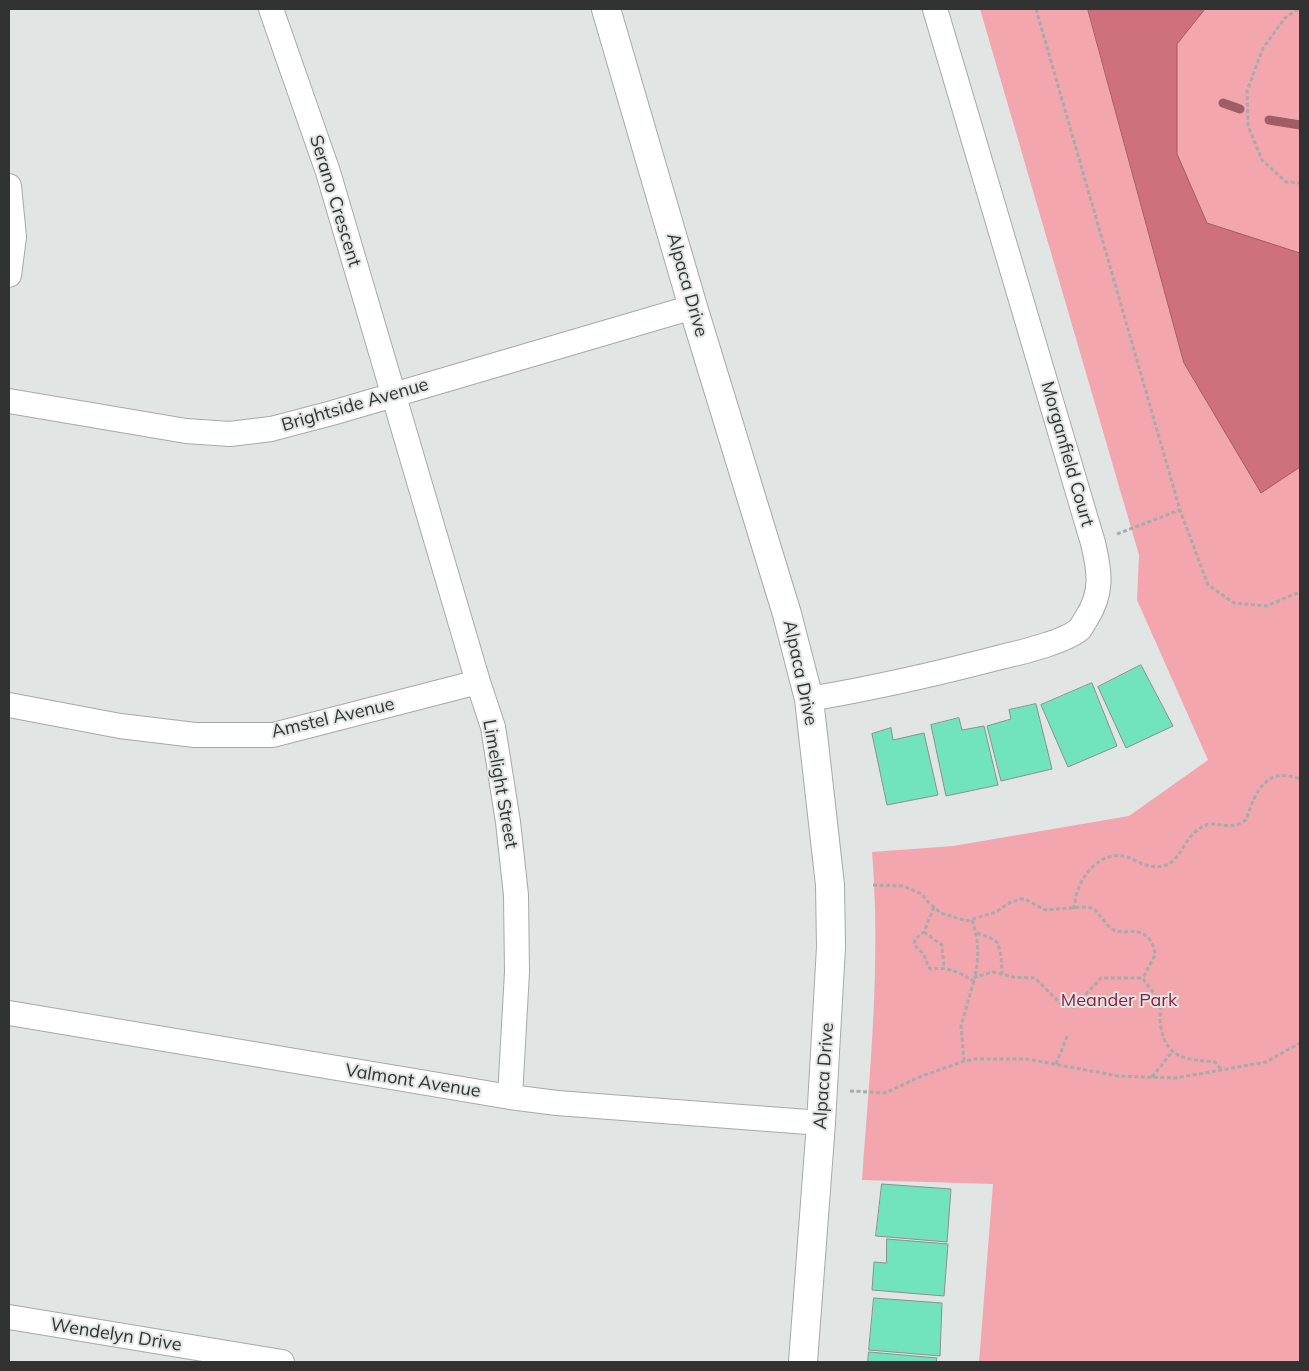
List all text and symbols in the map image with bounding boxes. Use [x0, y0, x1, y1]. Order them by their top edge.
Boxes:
street label: Serano Crescent [305, 133, 365, 269]
street label: Alpaca Drive [662, 231, 712, 339]
street label: Brightside Avenue [279, 374, 431, 436]
street label: Morganfield Court [1036, 379, 1098, 529]
street label: Alpaca Drive [778, 618, 822, 728]
street label: Amstel Avenue [269, 693, 397, 743]
street label: Limelight Street [478, 718, 522, 850]
park label: Meander Park [1061, 990, 1177, 1012]
street label: Alpaca Drive [809, 1022, 839, 1130]
street label: Valmont Avenue [344, 1060, 482, 1102]
street label: Wendelyn Drive [49, 1314, 183, 1356]

